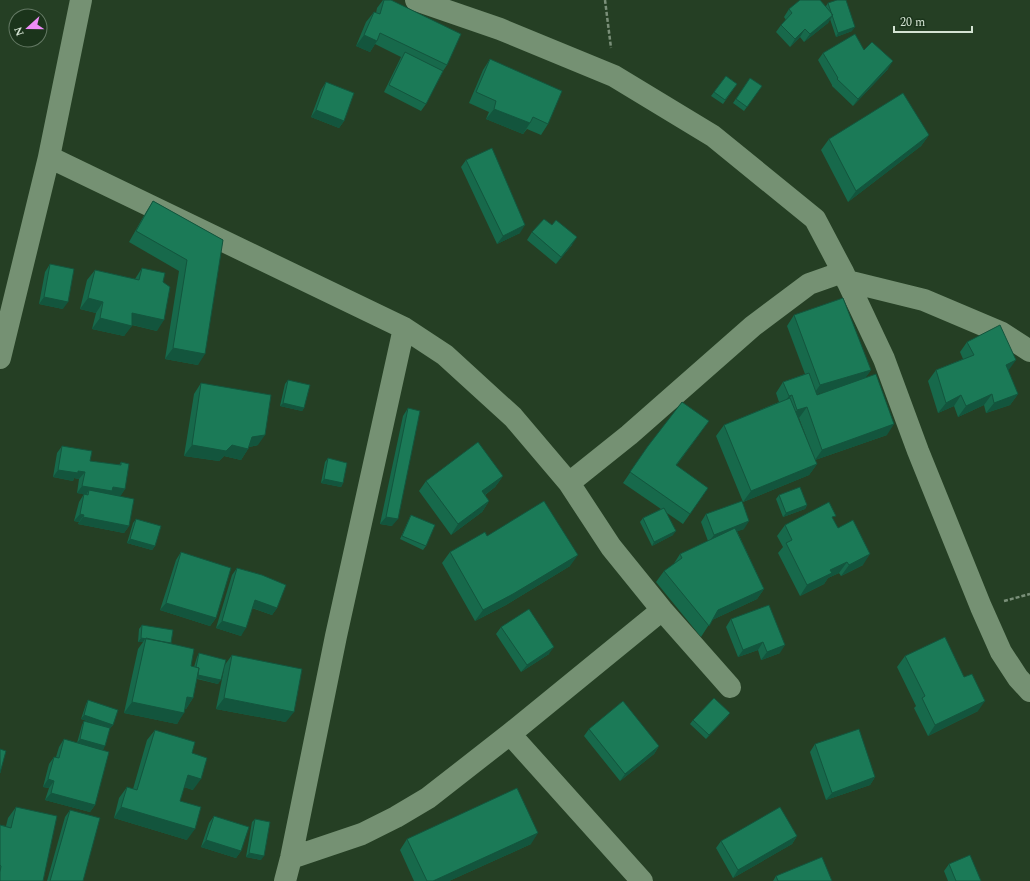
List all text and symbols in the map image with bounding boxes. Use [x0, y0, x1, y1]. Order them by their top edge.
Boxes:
north arrow [8, 8, 48, 48]
scale bar [894, 8, 972, 34]
text: 20 m [900, 13, 925, 32]
text: N [10, 24, 29, 39]

